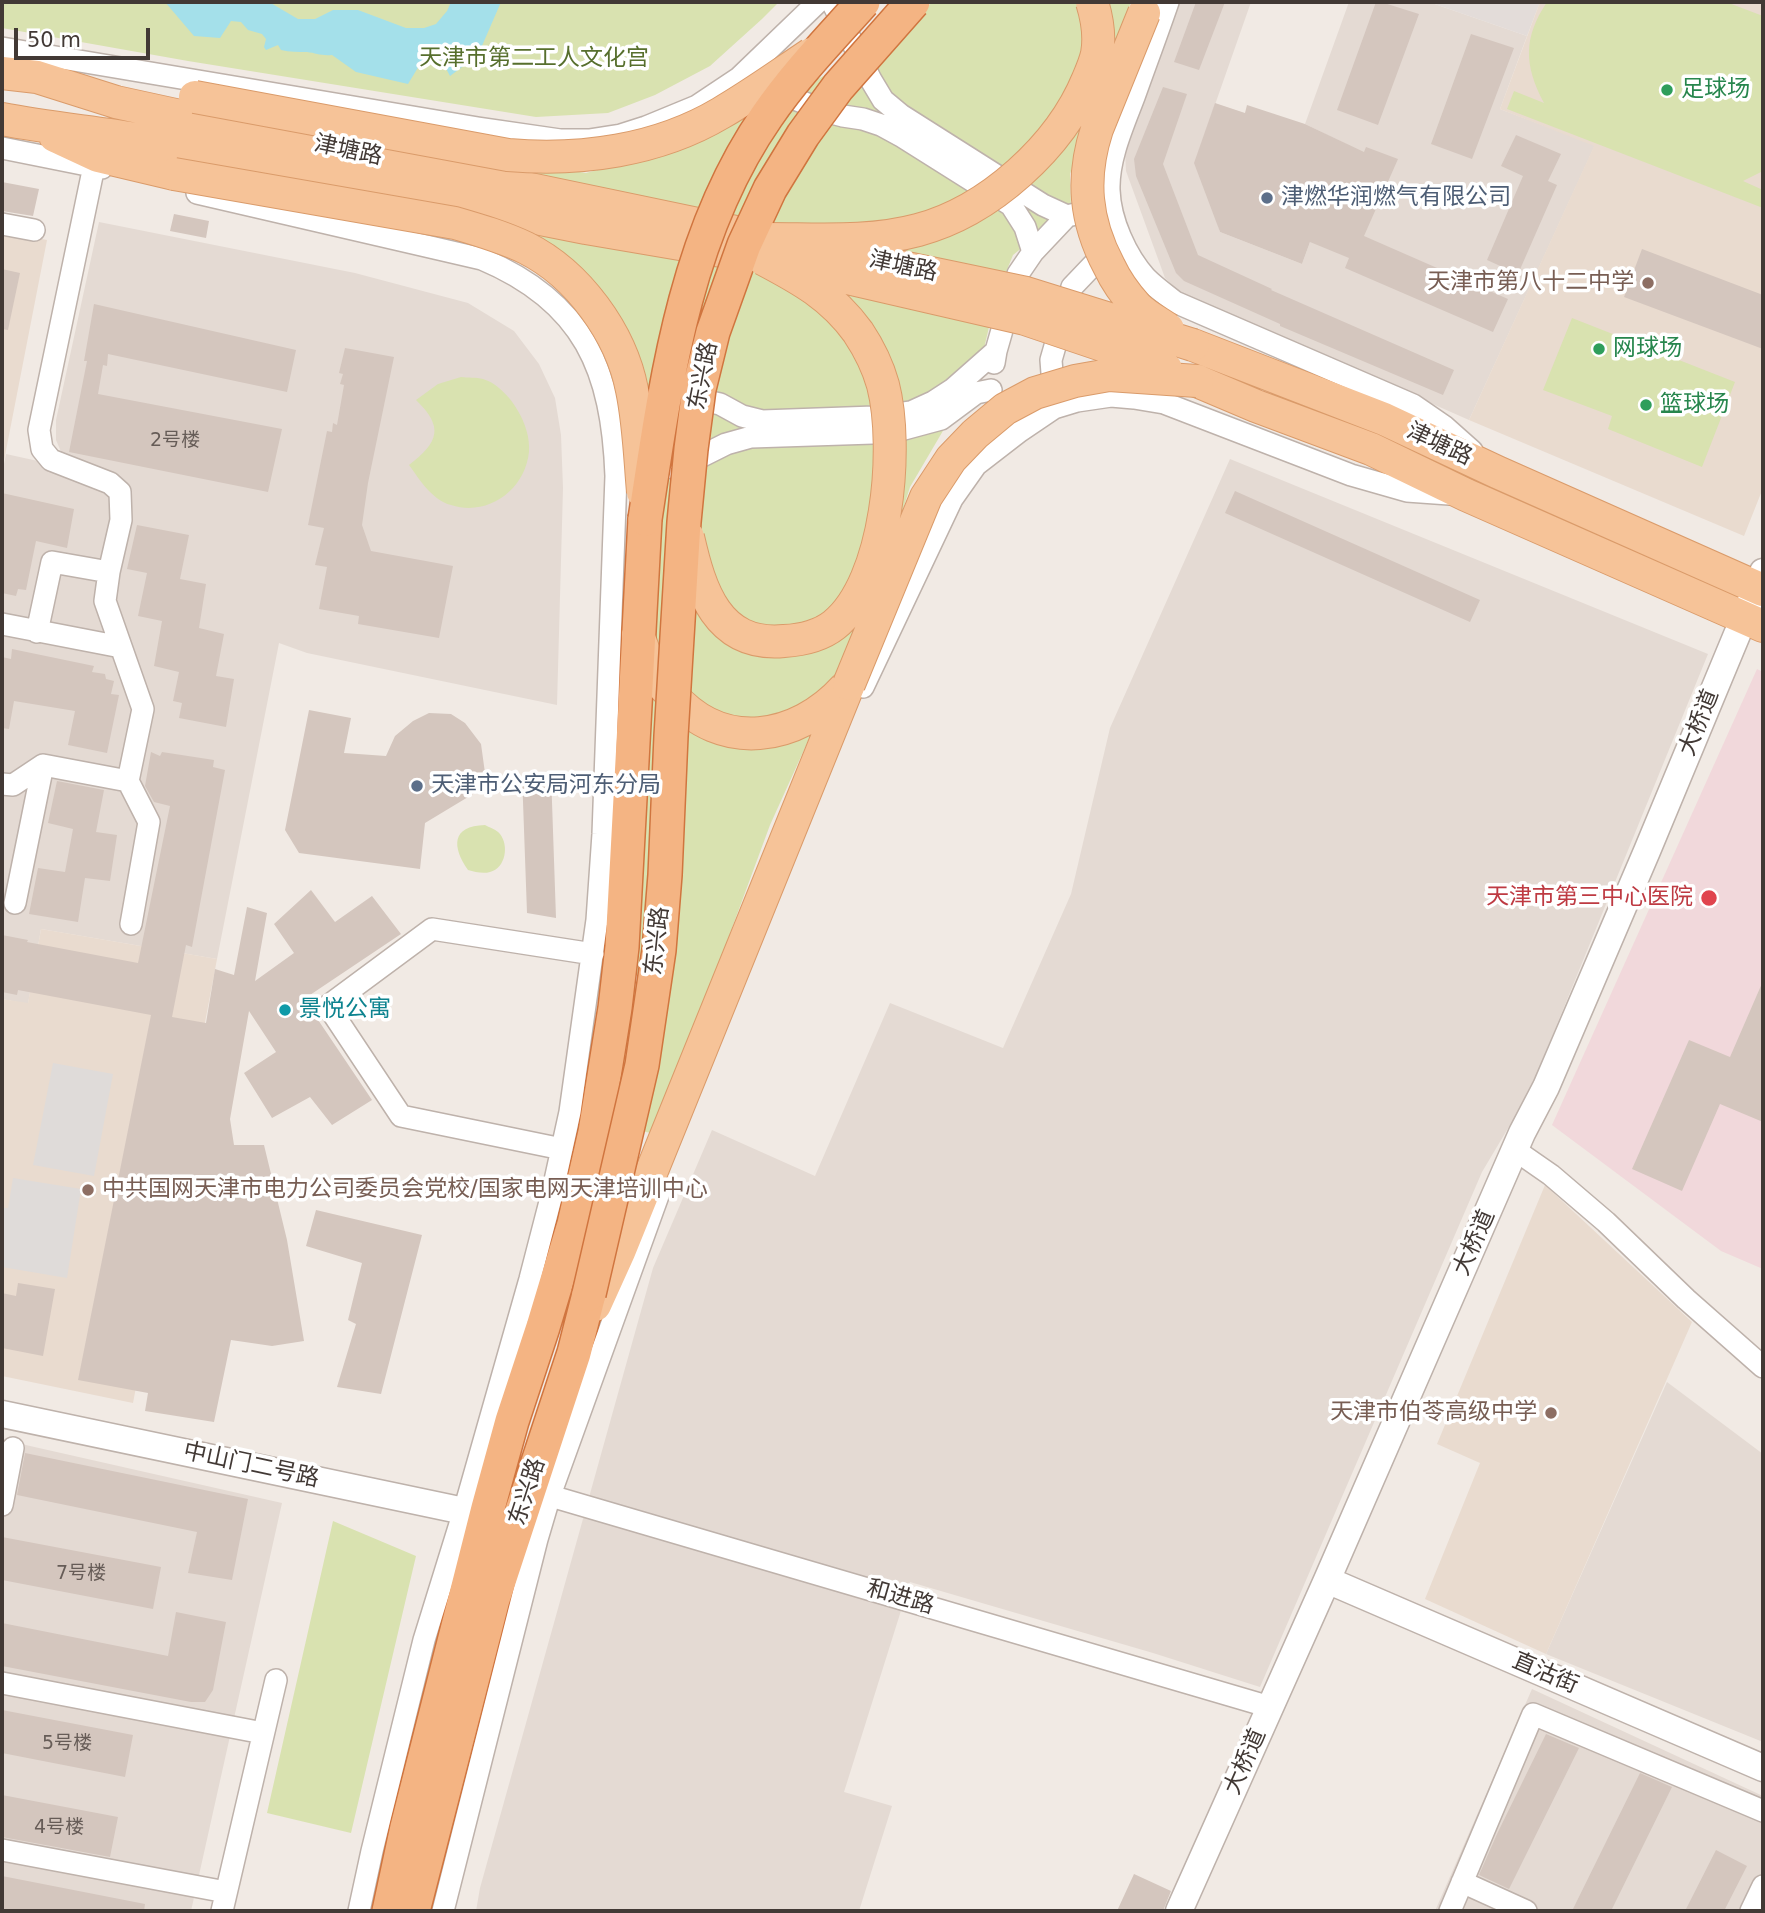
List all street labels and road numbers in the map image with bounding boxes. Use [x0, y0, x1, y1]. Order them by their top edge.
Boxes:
street label: 津塘路 [311, 130, 385, 172]
street label: 津塘路 [866, 246, 940, 288]
street label: 东兴路 [684, 340, 724, 412]
street label: 津塘路 [1402, 418, 1476, 472]
street label: 大桥道 [1674, 686, 1726, 760]
street label: 东兴路 [641, 905, 675, 977]
street label: 大桥道 [1448, 1206, 1502, 1280]
street label: 中山门二号路 [181, 1438, 321, 1494]
street label: 东兴路 [504, 1455, 552, 1529]
street label: 和进路 [863, 1575, 937, 1621]
street label: 直沽街 [1508, 1648, 1582, 1700]
street label: 大桥道 [1219, 1725, 1273, 1799]

